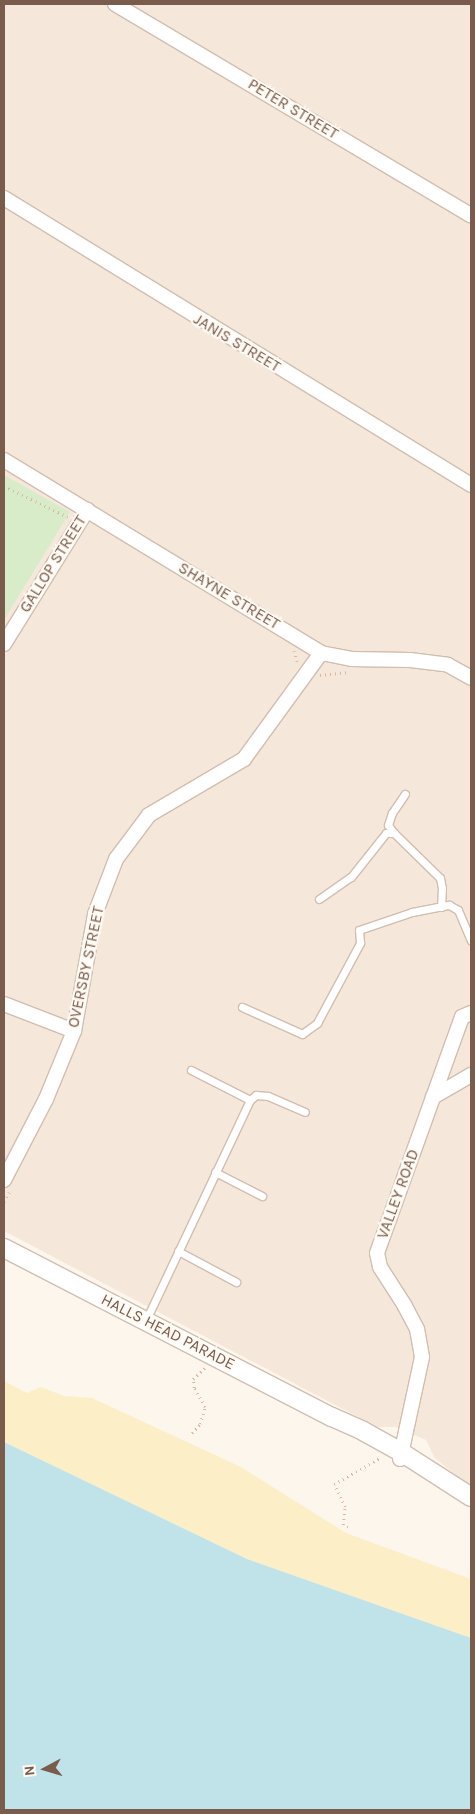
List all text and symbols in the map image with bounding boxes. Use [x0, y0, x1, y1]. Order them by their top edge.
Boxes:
street label: PETER STREET [244, 75, 342, 143]
street label: JANIS STREET [190, 310, 284, 376]
street label: GALLOP STREET [15, 512, 91, 616]
street label: SHAYNE STREET [175, 558, 283, 634]
street label: OVERSBY STREET [64, 905, 108, 1029]
street label: VALLEY ROAD [373, 1147, 423, 1241]
street label: HALLS HEAD PARADE [98, 1290, 238, 1374]
north arrow [20, 1744, 70, 1794]
text: N [21, 1765, 39, 1777]

